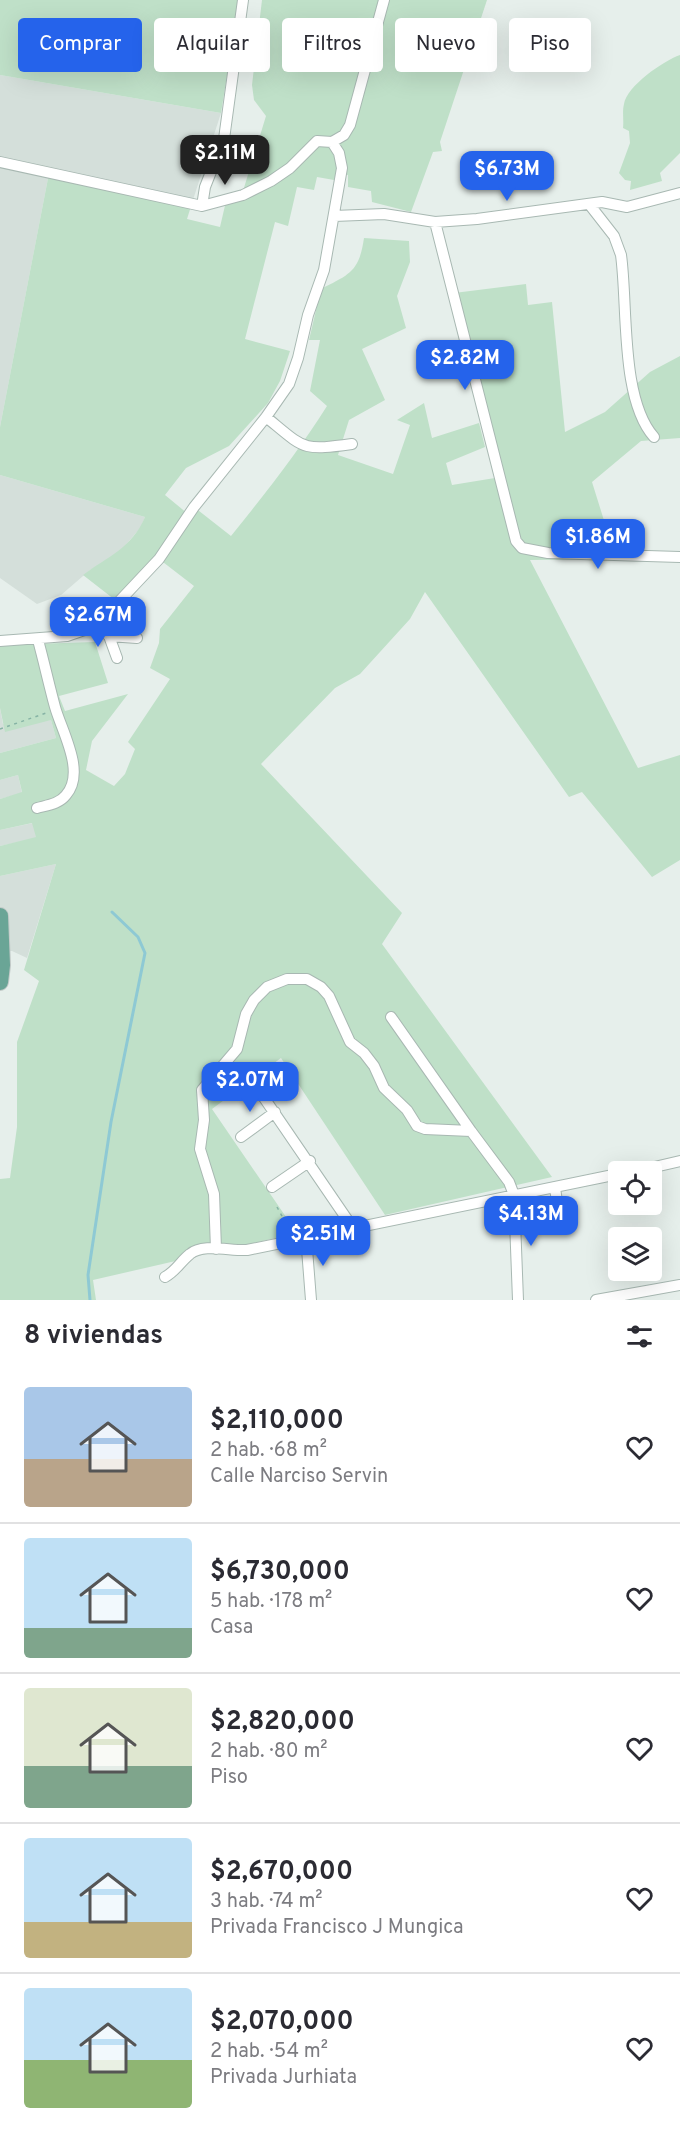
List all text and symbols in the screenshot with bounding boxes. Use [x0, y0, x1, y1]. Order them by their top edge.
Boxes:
chip: Comprar [18, 18, 142, 72]
chip: Alquilar [154, 18, 270, 72]
chip: Filtros [282, 18, 383, 72]
chip: Nuevo [395, 18, 497, 72]
chip: Piso [509, 18, 591, 72]
pin: $2.11M [176, 135, 274, 186]
text: $2.11M [194, 141, 256, 167]
pin: $6.73M [458, 151, 556, 202]
text: $6.73M [474, 157, 540, 183]
pin: $2.82M [416, 340, 514, 391]
text: $2.82M [430, 346, 500, 372]
pin: $1.86M [549, 519, 647, 570]
text: $1.86M [565, 525, 631, 551]
pin: $2.67M [49, 597, 147, 648]
text: $2.67M [64, 603, 132, 629]
pin: $2.07M [201, 1062, 299, 1113]
text: $2.07M [216, 1068, 284, 1094]
map controls [608, 1161, 662, 1281]
button: locate [608, 1161, 662, 1215]
pin: $4.13M [482, 1196, 580, 1247]
text: $4.13M [498, 1202, 564, 1228]
pin: $2.51M [274, 1216, 372, 1267]
text: $2.51M [290, 1222, 356, 1248]
button: layers [608, 1227, 662, 1281]
text: 8 viviendas [24, 1320, 163, 1353]
icon: filters [623, 1320, 656, 1353]
text: $2,110,000 [210, 1405, 344, 1438]
icon: home [72, 1411, 144, 1483]
icon: heart [623, 1431, 656, 1464]
text: 2 hab. · 68 m² [210, 1438, 327, 1464]
text: Calle Narciso Servin [210, 1464, 388, 1490]
text: $6,730,000 [210, 1556, 350, 1589]
icon: home [72, 1562, 144, 1634]
icon: heart [623, 1582, 656, 1615]
text: 5 hab. · 178 m² [210, 1589, 332, 1615]
text: Casa [210, 1615, 253, 1641]
text: $2,820,000 [210, 1706, 355, 1739]
icon: home [72, 1712, 144, 1784]
icon: heart [623, 1732, 656, 1765]
text: 2 hab. · 80 m² [210, 1739, 328, 1765]
text: Piso [210, 1765, 248, 1791]
text: $2,670,000 [210, 1856, 353, 1889]
icon: home [72, 1862, 144, 1934]
icon: heart [623, 1882, 656, 1915]
text: 3 hab. · 74 m² [210, 1889, 323, 1915]
text: Privada Francisco J Mungica [210, 1915, 464, 1941]
text: $2,070,000 [210, 2006, 354, 2039]
icon: home [72, 2012, 144, 2084]
icon: heart [623, 2032, 656, 2065]
text: 2 hab. · 54 m² [210, 2039, 328, 2065]
text: Privada Jurhiata [210, 2065, 357, 2091]

